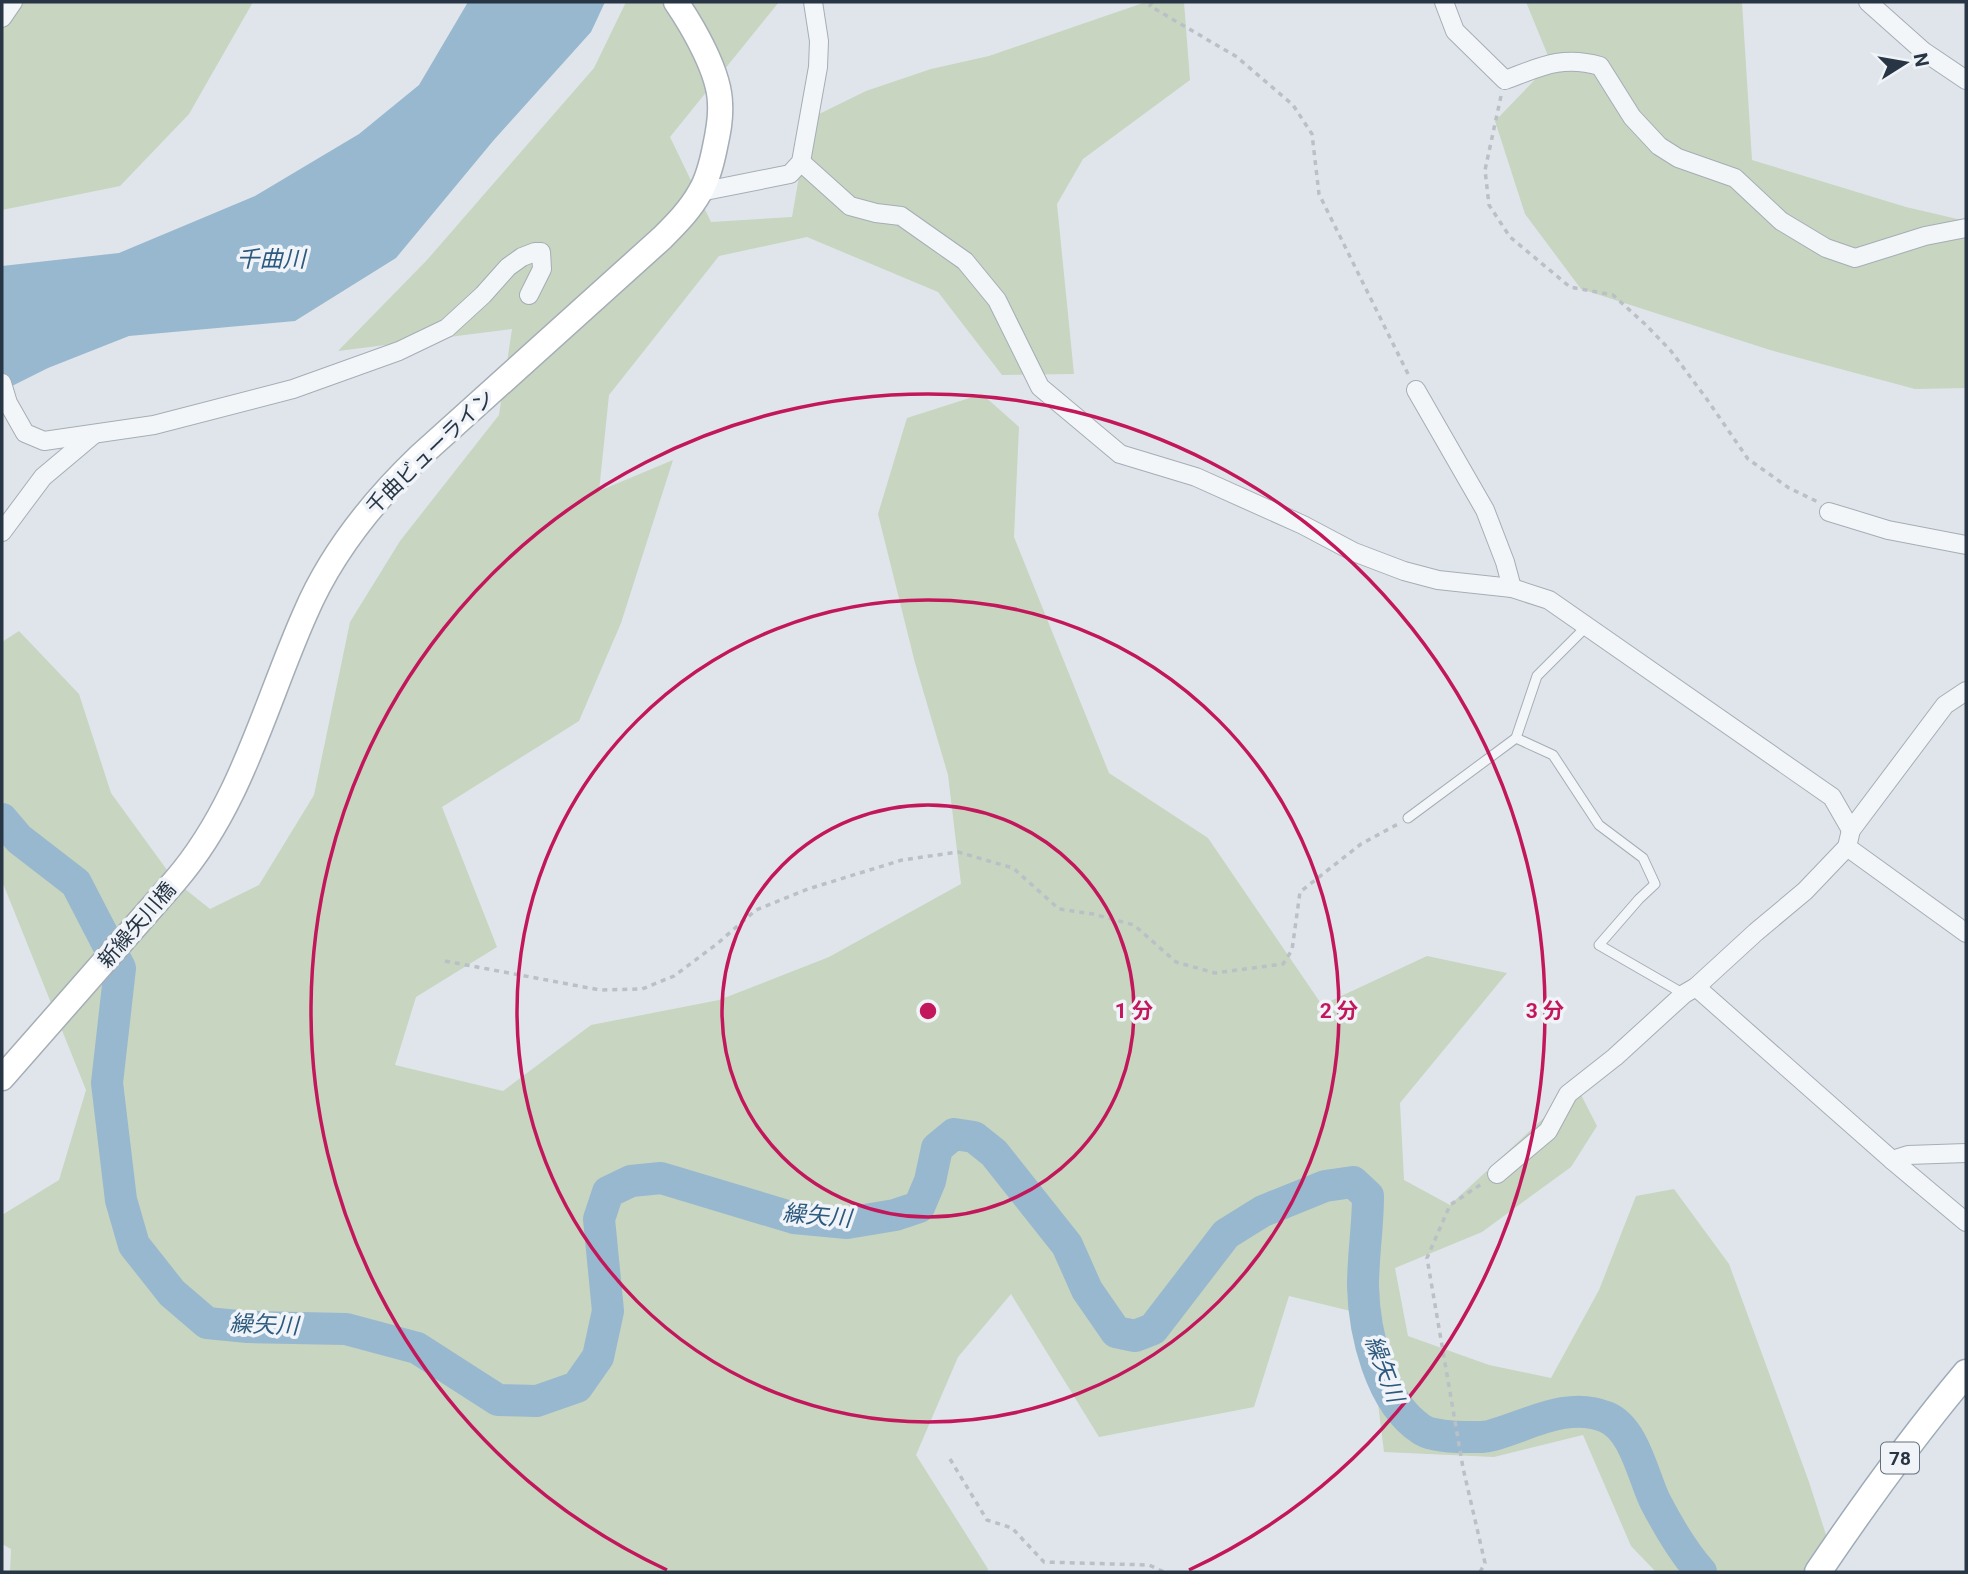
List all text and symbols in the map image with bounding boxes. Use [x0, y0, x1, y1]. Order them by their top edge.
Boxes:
north arrow [1870, 28, 1940, 98]
text: N [1909, 51, 1934, 69]
water label: 千曲川 [237, 246, 309, 273]
street label: 千曲ビューライン [361, 385, 499, 519]
street label: 新繰矢川橋 [94, 878, 180, 972]
centre of rings [916, 999, 940, 1023]
text: 1 分 [1115, 999, 1153, 1023]
text: 2 分 [1320, 999, 1358, 1023]
text: 3 分 [1526, 999, 1564, 1023]
water label: 繰矢川 [781, 1200, 856, 1233]
water label: 繰矢川 [229, 1310, 302, 1340]
water label: 繰矢川 [1359, 1332, 1410, 1409]
road number: 78 [1881, 1442, 1919, 1474]

